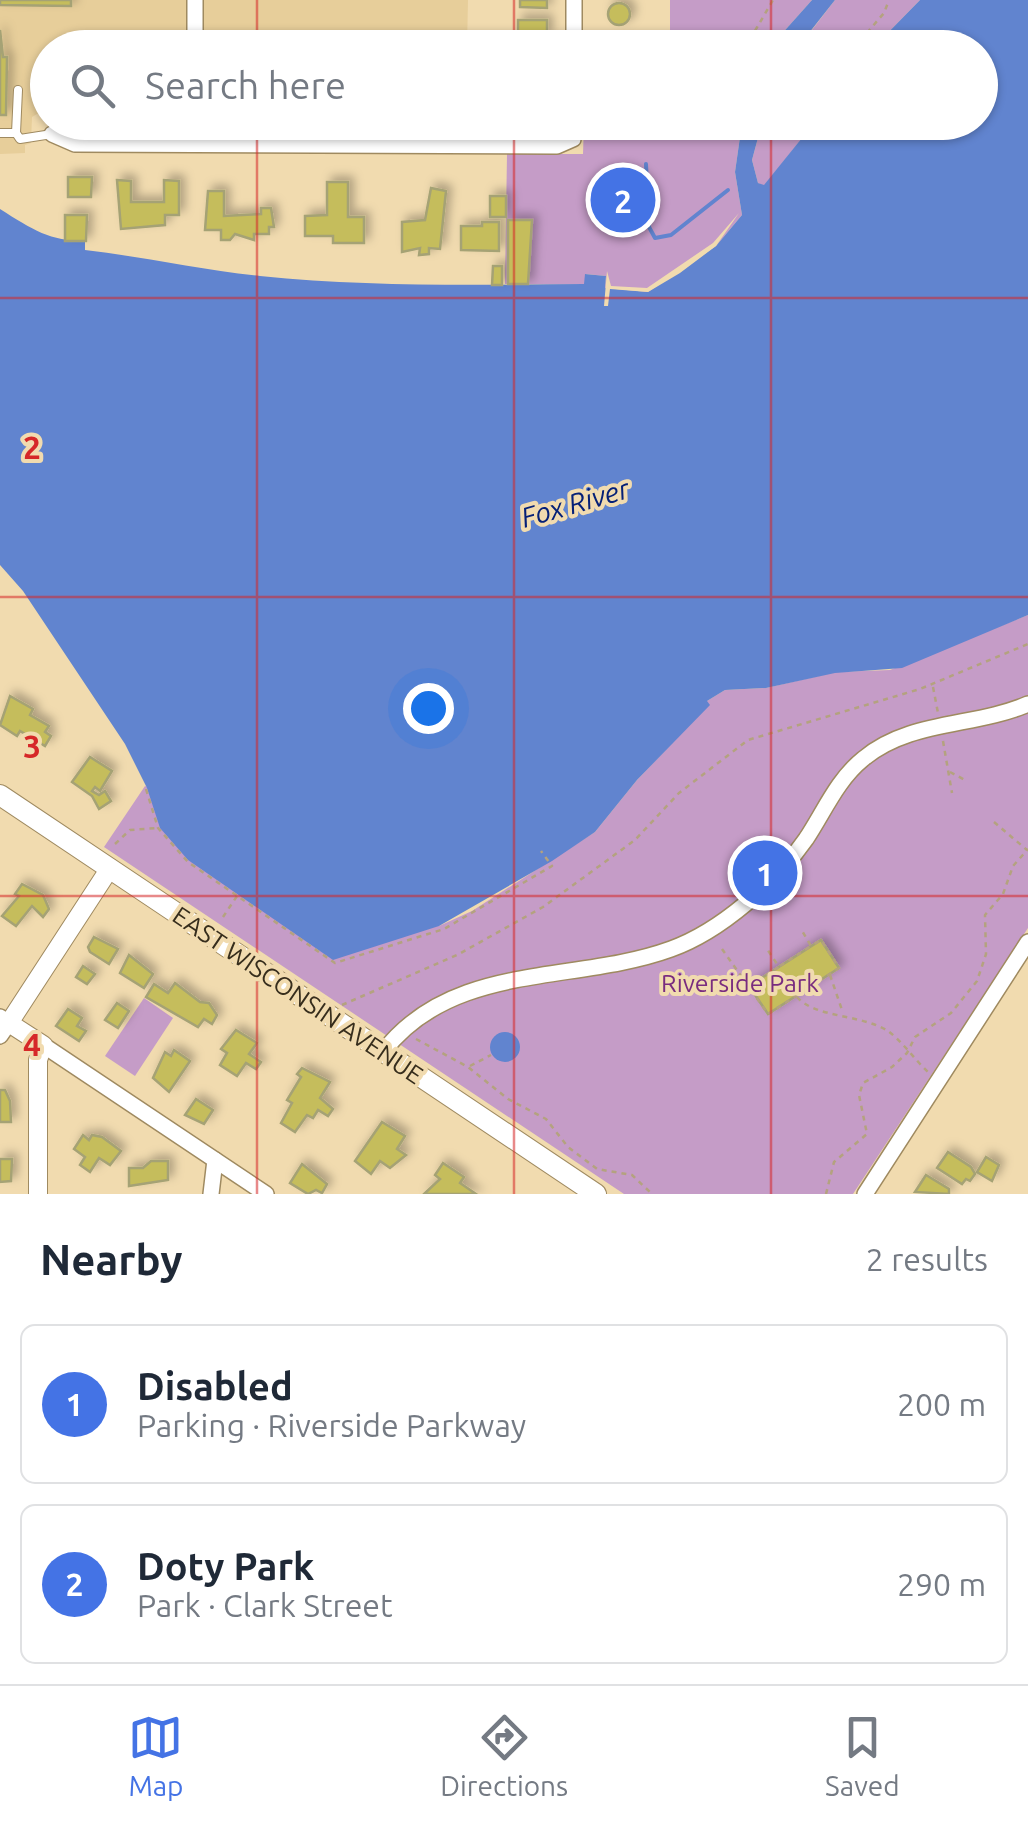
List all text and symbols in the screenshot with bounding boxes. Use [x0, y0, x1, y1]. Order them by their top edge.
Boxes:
search box [30, 30, 998, 140]
icon: search [65, 58, 120, 113]
text: Search here [145, 64, 346, 106]
pin: 2 [590, 162, 656, 238]
text: 2 [23, 429, 41, 465]
water label: Fox River [517, 472, 634, 533]
your location [403, 683, 454, 734]
text: 3 [23, 728, 41, 764]
pin: 1 [732, 836, 798, 910]
street label: EAST WISCONSIN AVENUE [168, 901, 428, 1089]
park label: Riverside Park [661, 969, 819, 997]
text: 4 [23, 1026, 41, 1062]
text: Nearby [40, 1236, 183, 1283]
text: 2 results [866, 1241, 988, 1277]
text: Disabled [137, 1365, 293, 1407]
text: 1 [65, 1386, 84, 1422]
text: 200 m [897, 1386, 986, 1422]
text: Parking · Riverside Parkway [137, 1407, 526, 1443]
text: Doty Park [137, 1545, 314, 1587]
text: 2 [65, 1566, 84, 1602]
text: 290 m [897, 1566, 986, 1602]
text: Park · Clark Street [137, 1587, 393, 1623]
tab: Map [128, 1710, 184, 1801]
tab: Directions [440, 1710, 568, 1801]
tab: Saved [825, 1710, 900, 1801]

